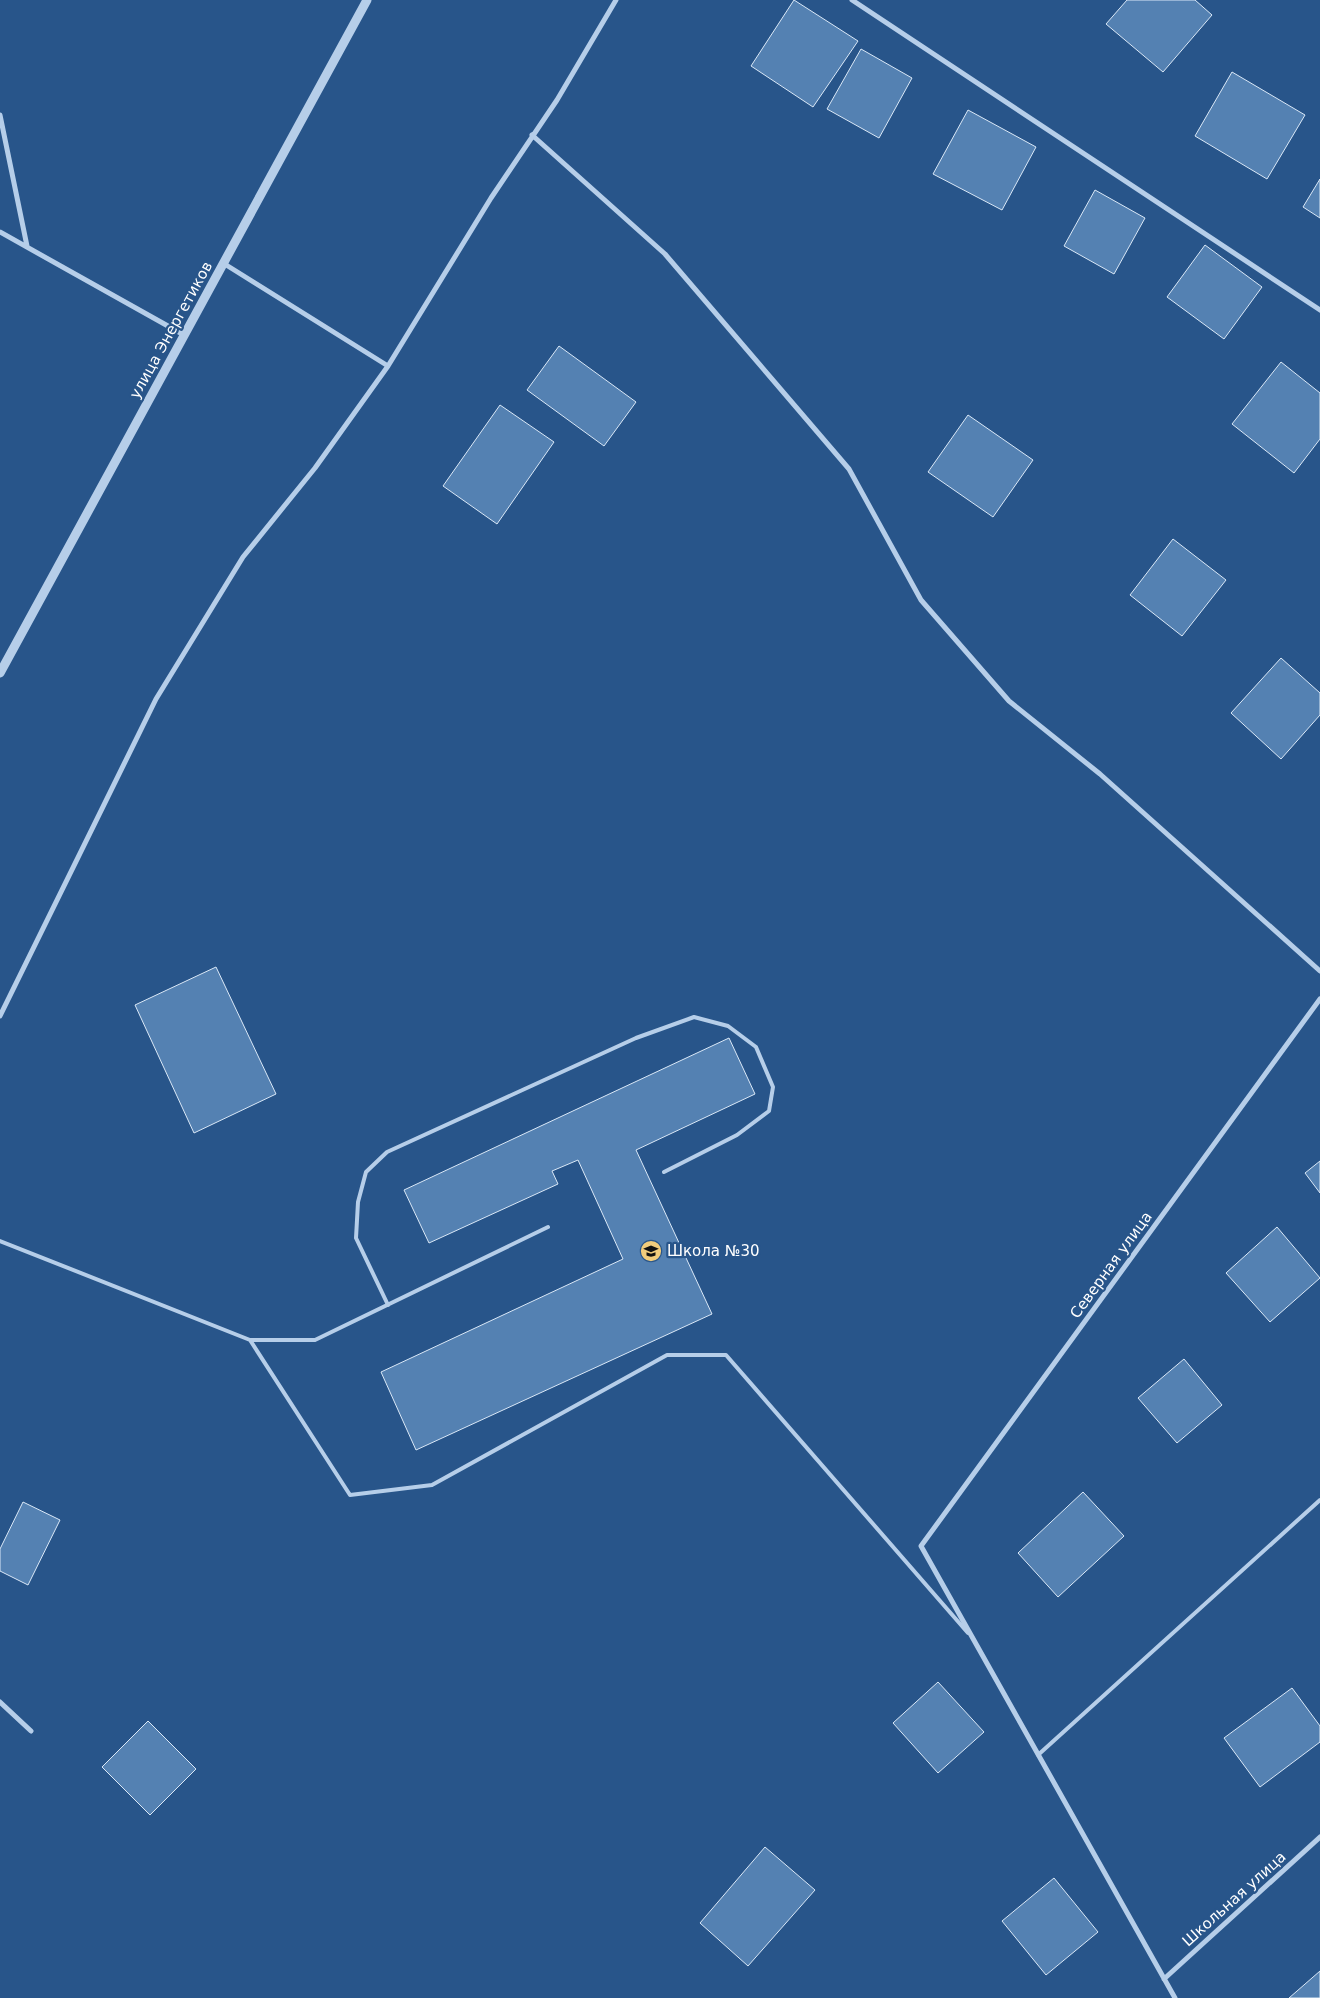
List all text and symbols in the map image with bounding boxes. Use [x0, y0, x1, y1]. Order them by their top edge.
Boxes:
street label: улица Энергетиков [126, 258, 216, 402]
street label: Северная улица [1066, 1208, 1156, 1322]
school or university icon: Школа №30 [639, 1239, 663, 1263]
place label: Школа №30 [667, 1242, 760, 1260]
street label: Школьная улица [1179, 1848, 1289, 1950]

